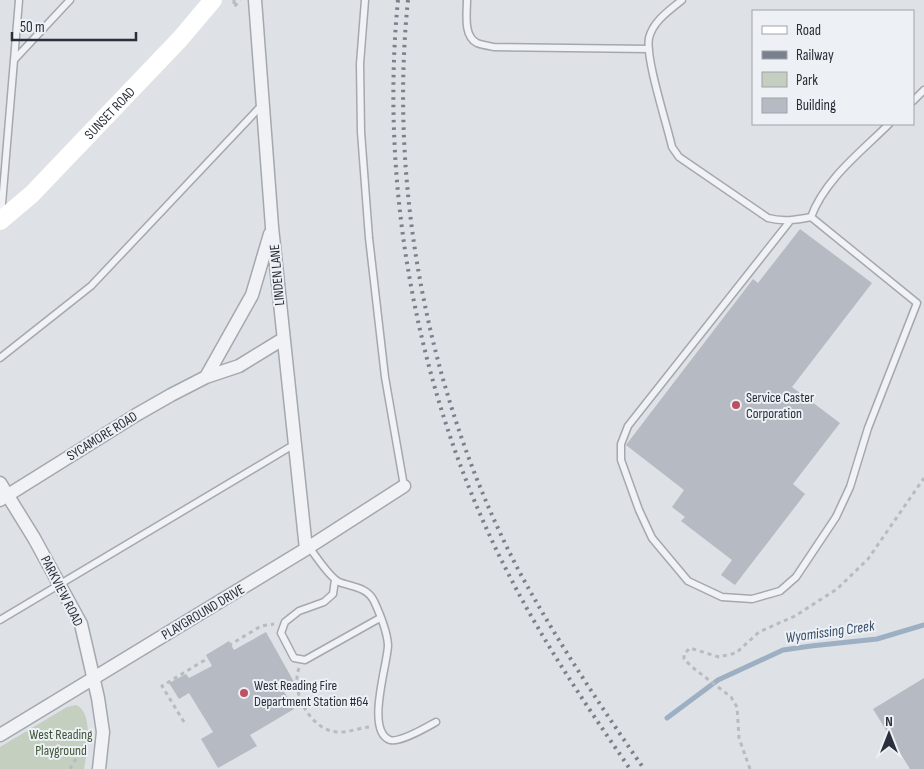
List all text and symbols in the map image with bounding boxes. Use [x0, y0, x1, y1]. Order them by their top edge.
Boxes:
scale bar [12, 10, 136, 42]
legend [752, 10, 914, 125]
text: 50 m [20, 18, 45, 37]
text: Road [796, 21, 821, 40]
text: Railway [796, 46, 834, 65]
text: Park [796, 71, 818, 90]
street label: SUNSET ROAD [81, 83, 138, 143]
text: Building [796, 96, 836, 115]
street label: LINDEN LANE [266, 243, 288, 306]
place label: Service Caster Corporation [746, 389, 814, 422]
marker: Service Caster Corporation [730, 399, 742, 411]
street label: SYCAMORE ROAD [64, 408, 141, 464]
street label: PARKVIEW ROAD [37, 553, 87, 629]
street label: PLAYGROUND DRIVE [158, 580, 248, 643]
water label: Wyomissing Creek [784, 616, 876, 648]
place label: West Reading Fire Department Station #64 [254, 677, 369, 710]
marker: West Reading Fire Department Station #64 [238, 687, 250, 699]
north arrow [864, 709, 914, 759]
text: N [885, 713, 893, 730]
park label: West Reading Playground [29, 726, 93, 759]

